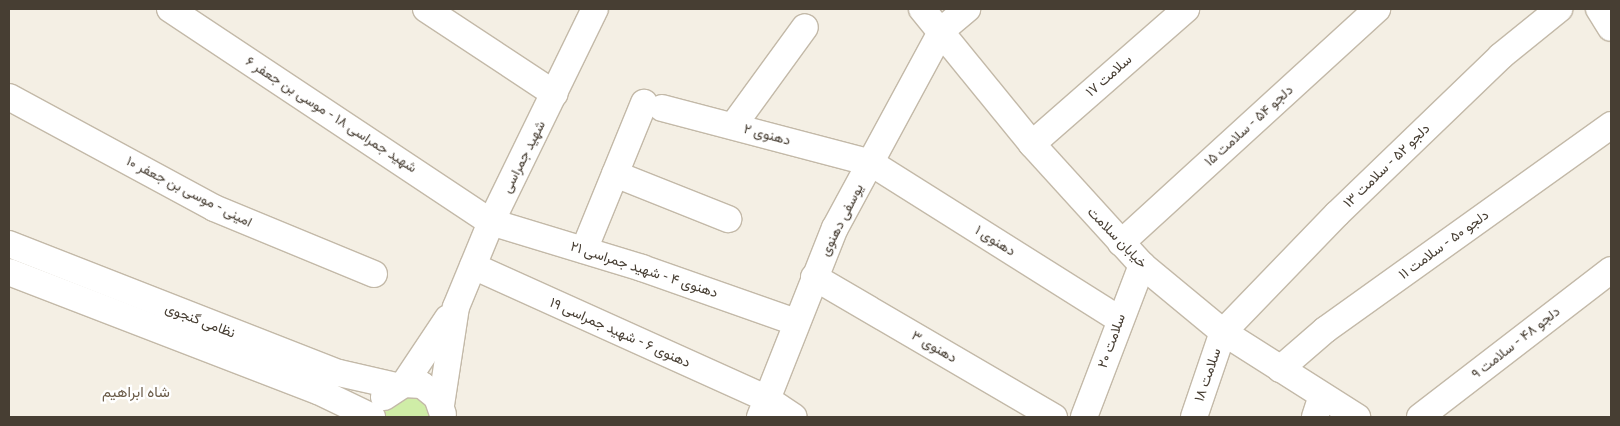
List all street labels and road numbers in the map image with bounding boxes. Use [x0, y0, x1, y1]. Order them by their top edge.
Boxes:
street label: سلامت ۱۷ [1083, 51, 1135, 101]
street label: شهید جمراسی ۱۸ - موسی بن جعفر ۶ [242, 53, 420, 177]
street label: دلجو ۵۴ - سلامت ۱۵ [1201, 82, 1297, 170]
street label: شهید جمراسی [499, 118, 549, 196]
street label: دلجو ۵۲ - سلامت ۱۳ [1340, 120, 1434, 212]
street label: دهنوی ۲ [742, 121, 792, 149]
street label: امینی - موسی بن جعفر ۱۰ [123, 153, 255, 231]
street label: یوسفی دهنوی [817, 181, 867, 259]
street label: خیابان سلامت [1084, 204, 1150, 272]
street label: دلجو ۵۰ - سلامت ۱۱ [1396, 207, 1492, 283]
street label: دهنوی ۱ [972, 222, 1018, 260]
street label: دهنوی ۴ - شهید جمراسی ۲۱ [568, 238, 720, 302]
street label: دهنوی ۶ - شهید جمراسی ۱۹ [547, 294, 693, 372]
street label: نظامی گنجوی [163, 300, 237, 342]
street label: دلجو ۴۸ - سلامت ۹ [1468, 303, 1564, 383]
street label: سلامت ۲۰ [1094, 312, 1130, 370]
street label: دهنوی ۳ [908, 327, 960, 367]
street label: سلامت ۱۸ [1191, 346, 1225, 404]

